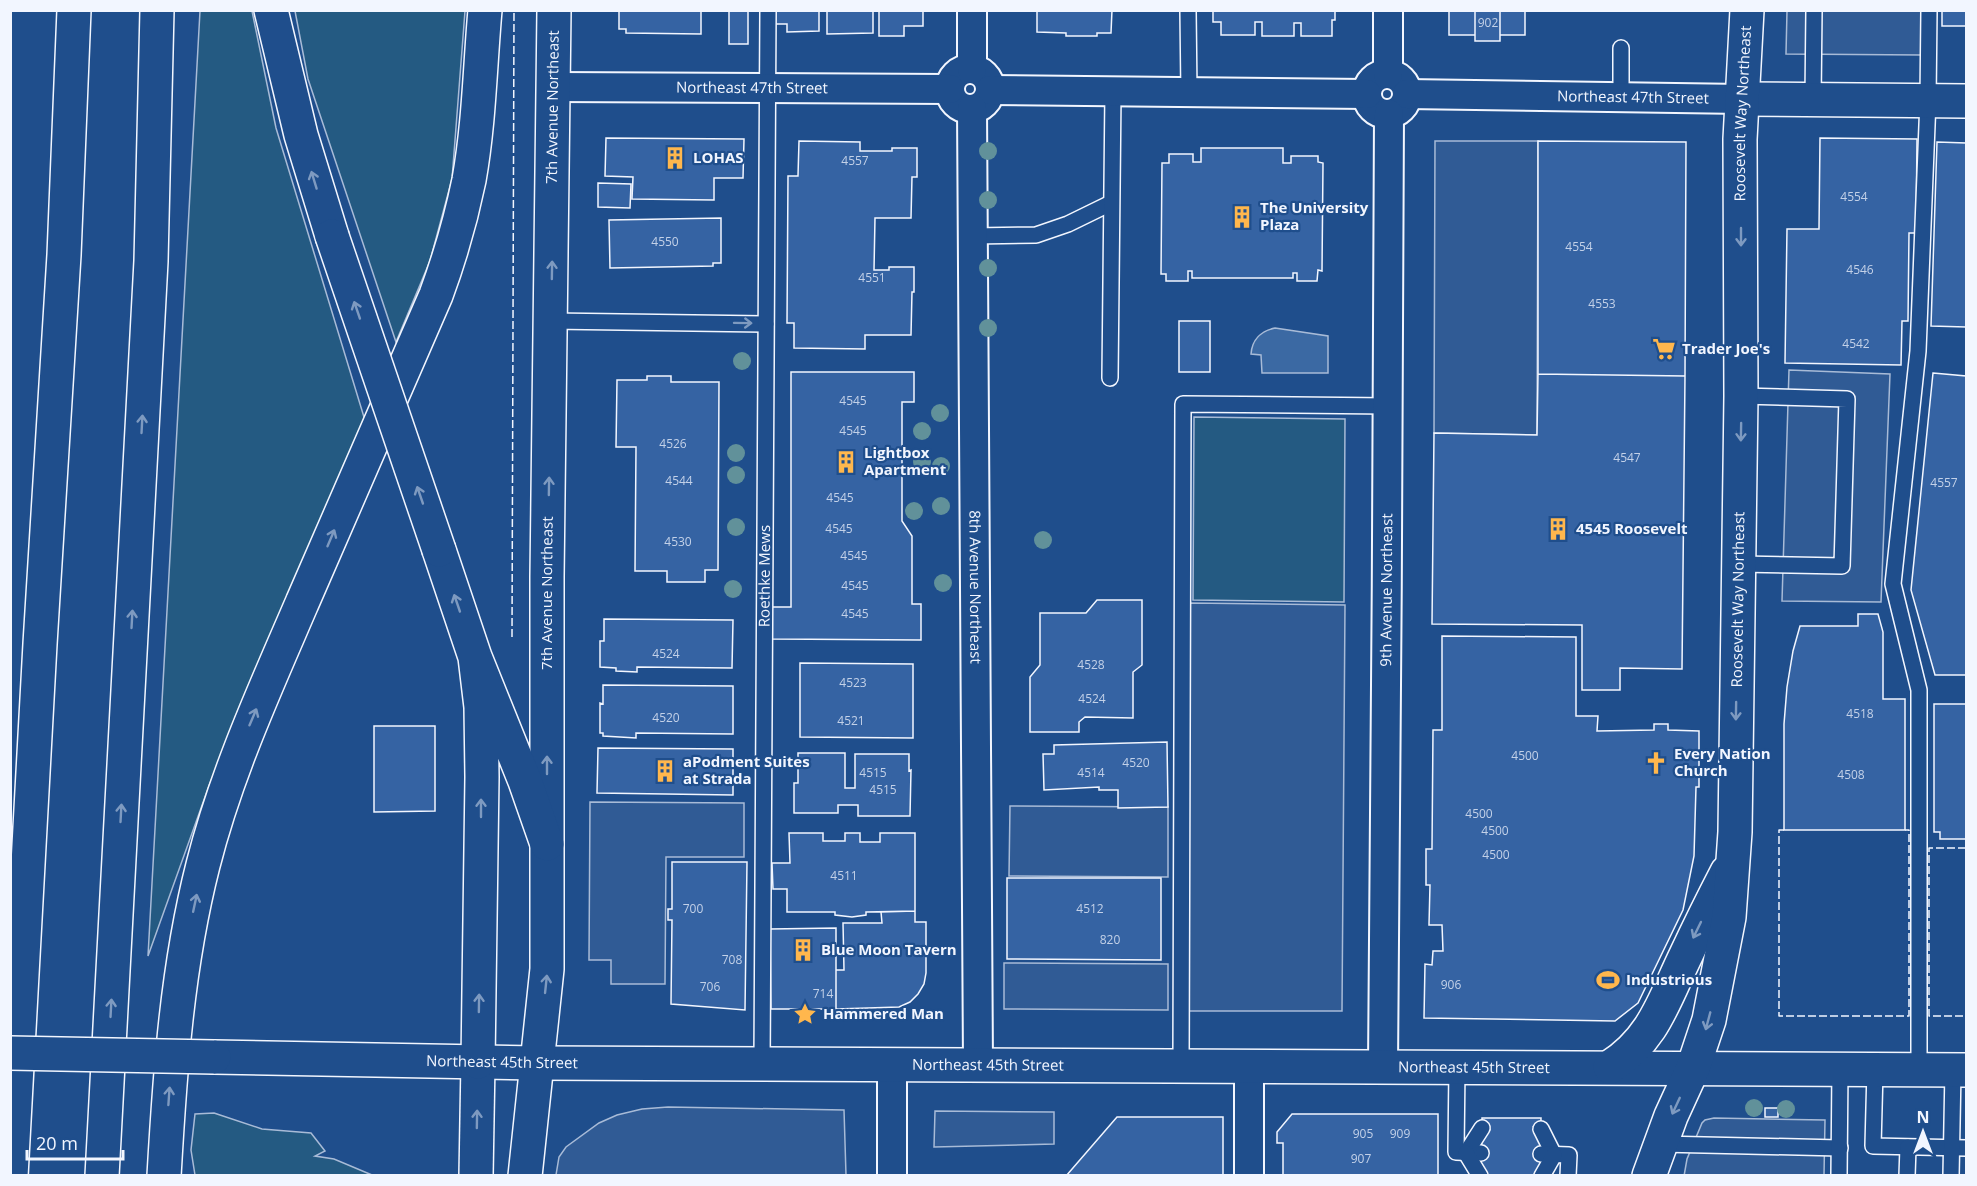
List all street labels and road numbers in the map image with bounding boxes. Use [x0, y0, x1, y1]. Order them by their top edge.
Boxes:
street label: Roosevelt Way Northeast [1729, 25, 1755, 201]
street label: 7th Avenue Northeast [541, 30, 563, 184]
street label: Northeast 47th Street [676, 77, 828, 97]
street label: Northeast 47th Street [1557, 85, 1709, 107]
street label: 8th Avenue Northeast [966, 510, 986, 664]
street label: Roosevelt Way Northeast [1726, 511, 1748, 688]
street label: 9th Avenue Northeast [1375, 513, 1396, 667]
street label: 7th Avenue Northeast [536, 516, 557, 670]
street label: Roethke Mews [753, 525, 774, 627]
street label: Northeast 45th Street [426, 1050, 578, 1072]
street label: Northeast 45th Street [912, 1054, 1064, 1075]
street label: Northeast 45th Street [1398, 1056, 1550, 1077]

